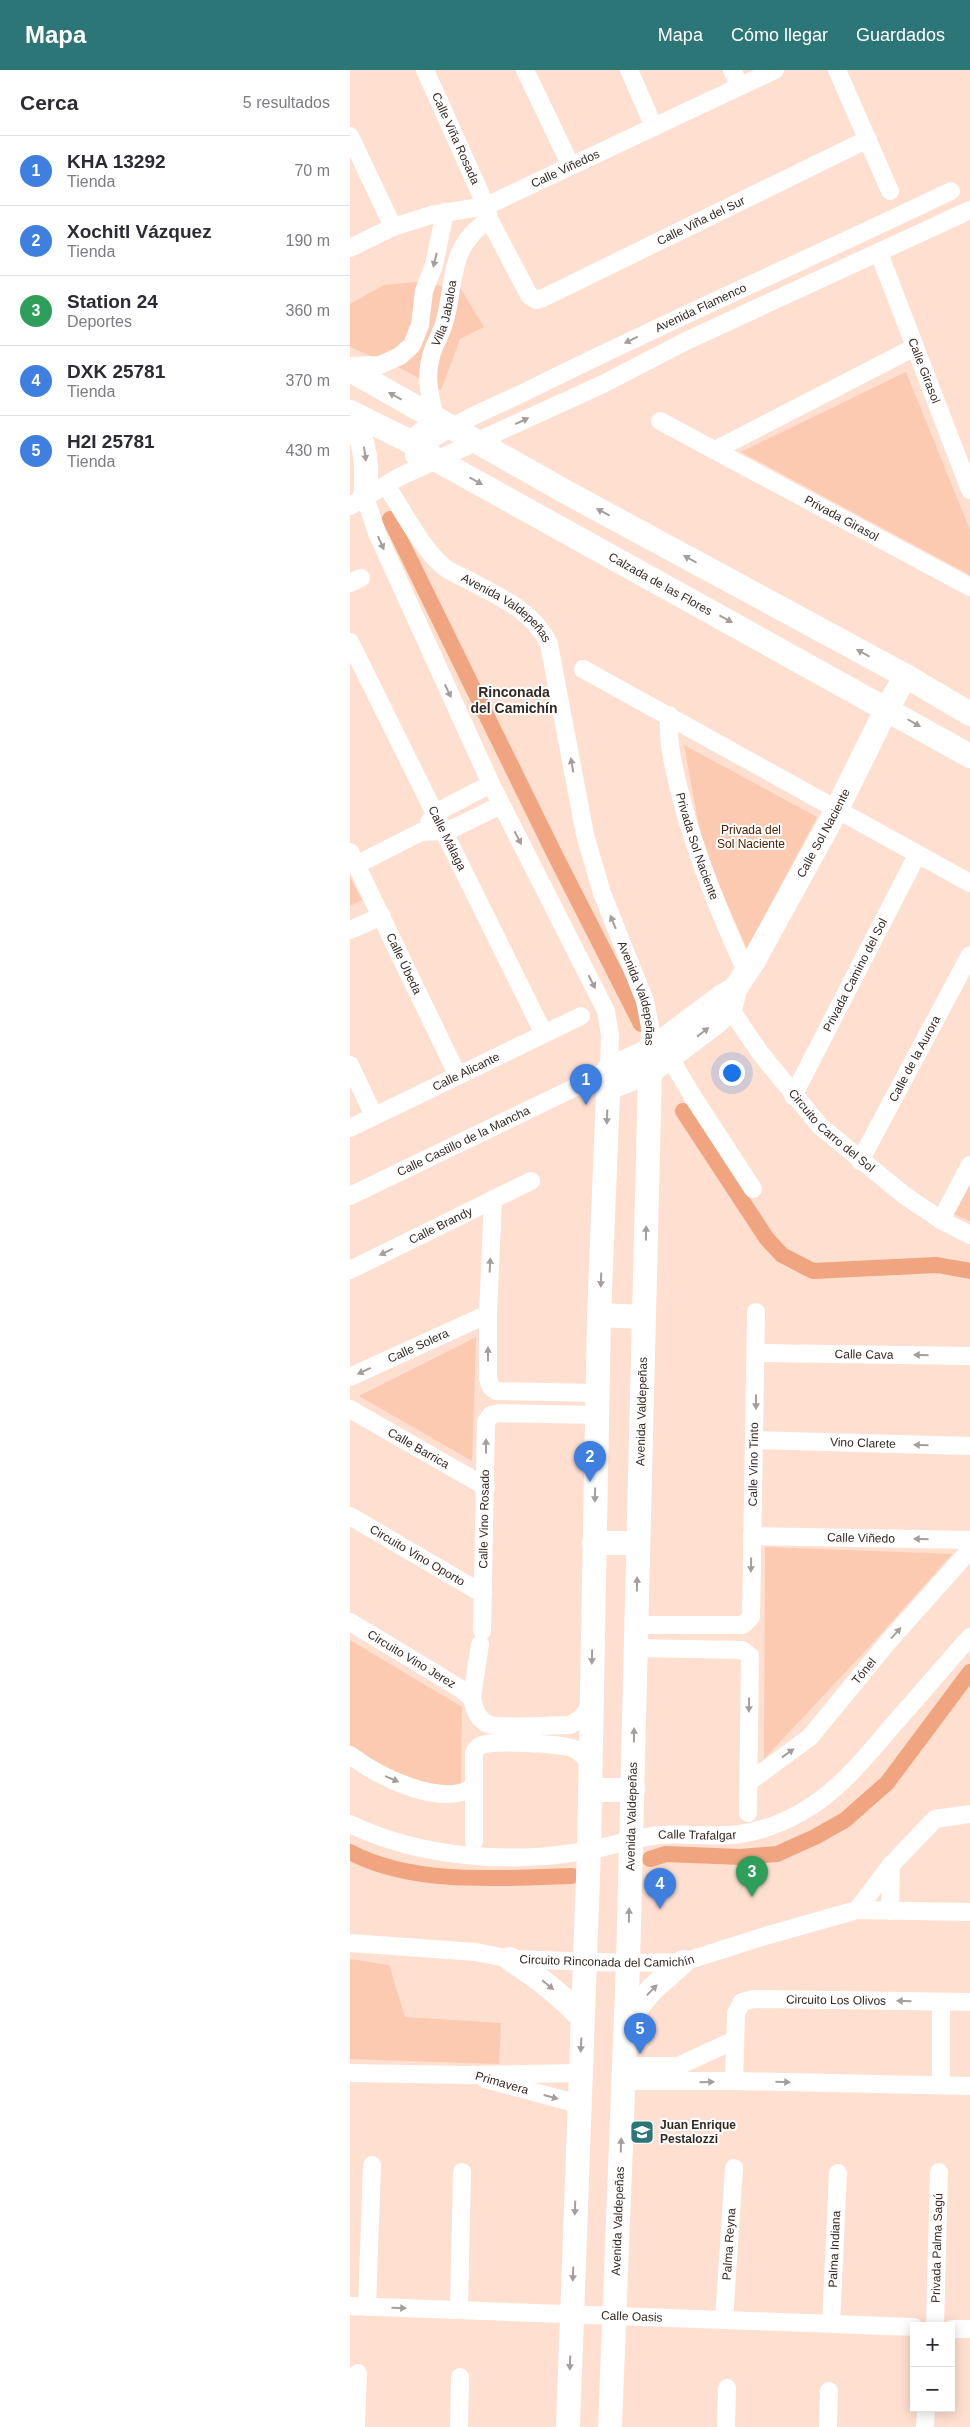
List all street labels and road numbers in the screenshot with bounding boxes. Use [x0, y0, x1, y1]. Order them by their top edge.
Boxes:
street label: Calle Viña Rosada [429, 90, 483, 187]
street label: Calle Viñedos [529, 147, 602, 191]
street label: Calle Viña del Sur [655, 193, 747, 248]
street label: Villa Jabaloa [429, 279, 459, 348]
street label: Avenida Flamenco [653, 280, 749, 335]
street label: Calle Girasol [905, 336, 943, 405]
street label: Privada Girasol [802, 493, 881, 544]
street label: Calzada de las Flores [606, 550, 715, 618]
street label: Avenida Valdepeñas [459, 571, 554, 645]
street label: Calle Sol Naciente [794, 786, 853, 880]
street label: Privada Sol Naciente [673, 791, 722, 902]
street label: Calle Málaga [425, 804, 469, 873]
street label: Privada Camino del Sol [820, 916, 890, 1034]
street label: Calle Úbeda [383, 931, 425, 997]
street label: Avenida Valdepeñas [615, 939, 657, 1046]
street label: Calle de la Aurora [886, 1013, 943, 1104]
street label: Calle Alicante [430, 1049, 502, 1094]
street label: Circuito Carro del Sol [786, 1086, 877, 1175]
street label: Calle Castillo de la Mancha [395, 1103, 532, 1179]
street label: Calle Brandy [407, 1204, 475, 1247]
street label: Calle Solera [386, 1326, 451, 1366]
street label: Calle Cava [835, 1347, 894, 1362]
street label: Avenida Valdepeñas [633, 1357, 650, 1466]
street label: Calle Vino Tinto [746, 1422, 761, 1506]
street label: Calle Barrica [385, 1425, 452, 1472]
street label: Vino Clarete [830, 1435, 896, 1451]
street label: Calle Vino Rosado [476, 1469, 492, 1569]
street label: Circuito Vino Oporto [367, 1522, 468, 1589]
street label: Calle Viñedo [827, 1530, 895, 1546]
street label: Circuito Vino Jerez [365, 1627, 458, 1691]
street label: Tónel [849, 1655, 879, 1687]
street label: Avenida Valdepeñas [623, 1762, 640, 1871]
street label: Calle Trafalgar [658, 1827, 737, 1843]
street label: Circuito Rinconada del Camichín [519, 1952, 696, 1970]
street label: Circuito Los Olivos [786, 1992, 886, 2008]
street label: Primavera [474, 2069, 531, 2097]
street label: Avenida Valdepeñas [609, 2166, 627, 2276]
street label: Privada Palma Sagú [929, 2193, 945, 2303]
street label: Palma Reyna [720, 2207, 738, 2281]
street label: Palma Indiana [826, 2210, 843, 2288]
street label: Calle Oasis [601, 2308, 663, 2325]

